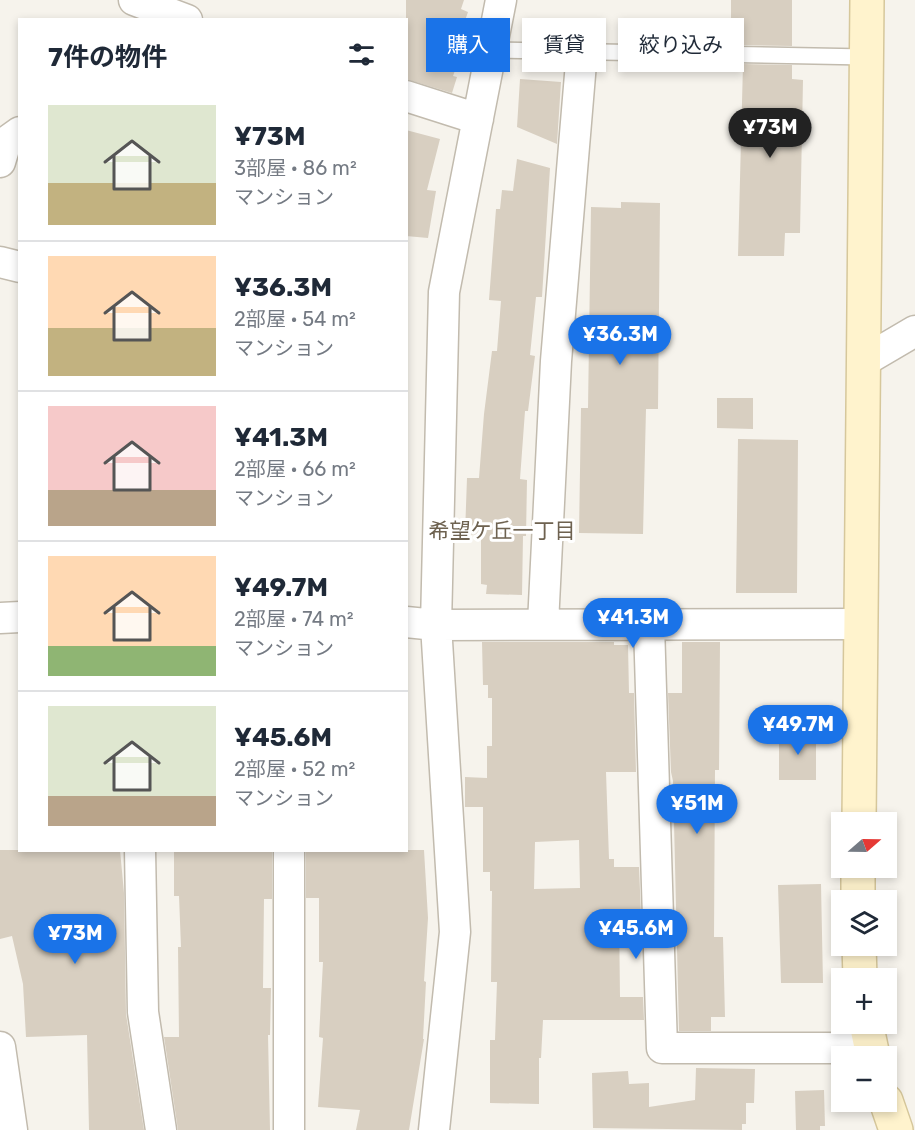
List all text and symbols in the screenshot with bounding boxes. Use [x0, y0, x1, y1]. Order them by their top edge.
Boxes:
chip: 購入 [426, 18, 510, 72]
chip: 賃貸 [522, 18, 606, 72]
chip: 絞り込み [618, 18, 744, 72]
icon: filters [345, 38, 378, 71]
text: 7件の物件 [48, 42, 167, 73]
pin: ¥73M [734, 108, 806, 159]
text: ¥73M [743, 115, 797, 139]
text: ¥73M [234, 121, 305, 152]
icon: home [96, 129, 168, 201]
text: 3部屋 · 86 m² [234, 156, 357, 180]
text: マンション [234, 185, 334, 209]
text: ¥36.3M [234, 272, 332, 303]
icon: home [96, 280, 168, 352]
text: 2部屋 · 54 m² [234, 307, 356, 331]
pin: ¥36.3M [571, 315, 669, 366]
text: ¥36.3M [582, 322, 658, 346]
text: マンション [234, 336, 334, 360]
text: ¥41.3M [234, 422, 328, 453]
icon: home [96, 430, 168, 502]
text: 2部屋 · 66 m² [234, 457, 356, 481]
text: マンション [234, 486, 334, 510]
district label: 希望ケ丘一丁目 [429, 518, 576, 543]
text: ¥49.7M [234, 572, 328, 603]
icon: home [96, 580, 168, 652]
pin: ¥41.3M [584, 598, 682, 649]
text: ¥41.3M [597, 605, 669, 629]
text: 2部屋 · 74 m² [234, 607, 354, 631]
text: マンション [234, 636, 334, 660]
pin: ¥49.7M [749, 705, 847, 756]
text: ¥49.7M [762, 712, 834, 736]
text: ¥45.6M [234, 722, 332, 753]
icon: home [96, 730, 168, 802]
text: 2部屋 · 52 m² [234, 757, 355, 781]
pin: ¥51M [661, 784, 733, 835]
text: マンション [234, 786, 334, 810]
text: ¥51M [670, 791, 724, 815]
north arrow [831, 812, 897, 878]
map controls [831, 812, 897, 1112]
button: layers [831, 890, 897, 956]
pin: ¥45.6M [587, 909, 685, 960]
pin: ¥73M [39, 914, 111, 965]
text: ¥45.6M [598, 916, 674, 940]
text: ¥73M [48, 921, 102, 945]
button: + [831, 968, 897, 1034]
button: − [831, 1046, 897, 1112]

